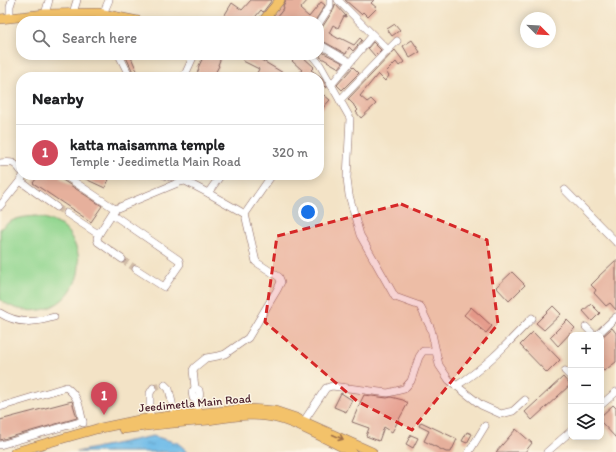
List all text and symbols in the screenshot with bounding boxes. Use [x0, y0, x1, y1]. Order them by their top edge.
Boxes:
north arrow [520, 12, 556, 48]
search box [16, 16, 324, 60]
icon: search [30, 27, 52, 49]
text: Search here [62, 29, 137, 47]
text: Nearby [32, 88, 84, 108]
text: katta maisamma temple [70, 136, 225, 154]
text: 1 [42, 145, 48, 160]
text: 320 m [272, 145, 308, 160]
text: Temple · Jeedimetla Main Road [70, 154, 241, 169]
your location [298, 202, 318, 222]
map controls [568, 332, 604, 440]
button: + [568, 332, 604, 368]
button: − [568, 368, 604, 404]
pin: 1 [91, 382, 117, 415]
street label: Jeedimetla Main Road [138, 391, 252, 415]
button: layers [568, 404, 604, 440]
one-way arrow [332, 433, 344, 441]

